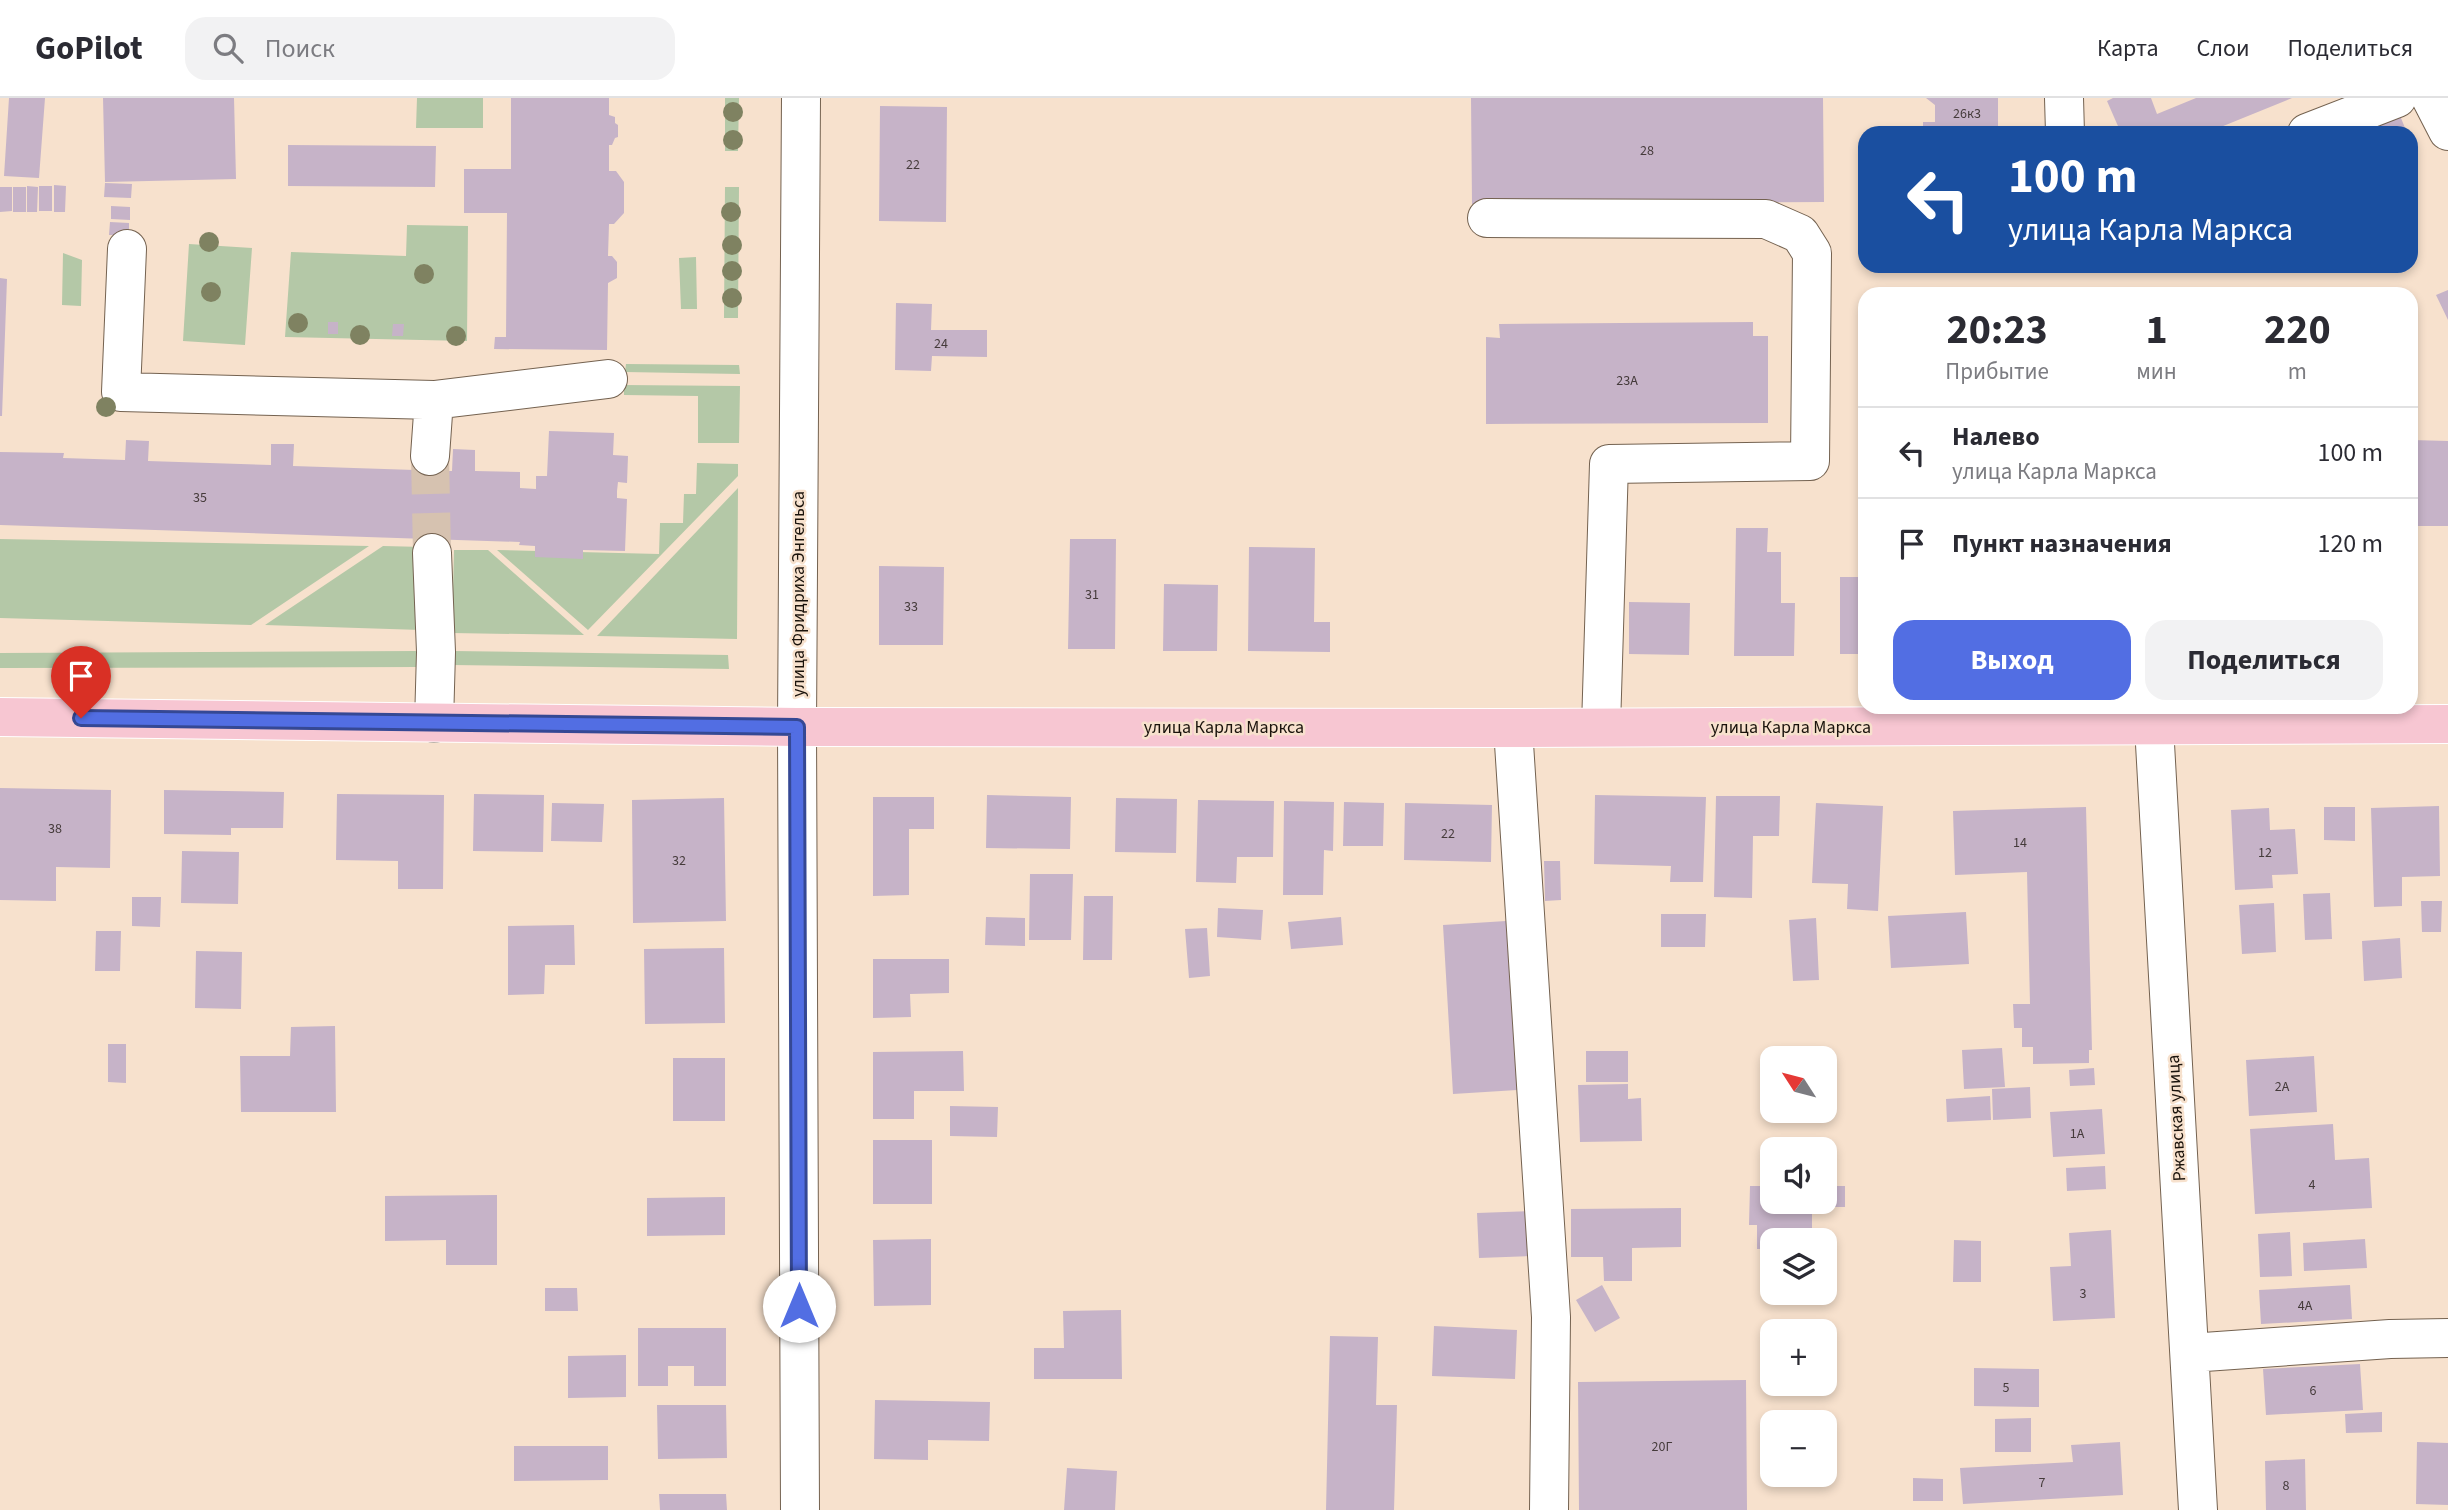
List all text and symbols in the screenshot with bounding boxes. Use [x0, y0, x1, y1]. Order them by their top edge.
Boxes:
search box [185, 17, 675, 80]
text: GoPilot [35, 25, 143, 72]
icon: search [209, 29, 247, 67]
text: Поиск [265, 30, 335, 67]
text: Карта [2097, 31, 2159, 66]
text: Слои [2197, 31, 2250, 66]
text: Поделиться [2288, 31, 2413, 66]
house number: 26к3 [1953, 104, 1981, 124]
house number: 28 [1640, 141, 1654, 161]
text: 100 m [2008, 142, 2137, 212]
icon: left [1893, 154, 1984, 245]
house number: 22 [906, 155, 920, 175]
text: улица Карла Маркса [2008, 207, 2293, 253]
text: 20:23 [1946, 300, 2048, 360]
text: 1 [2145, 300, 2168, 360]
text: 220 [2264, 300, 2331, 360]
house number: 24 [934, 334, 948, 354]
text: Прибытие [1945, 355, 2049, 388]
text: мин [2136, 355, 2177, 388]
text: m [2288, 355, 2307, 388]
house number: 23А [1616, 371, 1638, 391]
text: Налево [1952, 418, 2040, 455]
icon: left [1893, 434, 1931, 472]
text: 100 m [2317, 434, 2383, 471]
text: улица Карла Маркса [1952, 455, 2157, 488]
house number: 35 [193, 488, 207, 508]
street label: улица Фридриха Энгельса [786, 491, 811, 697]
icon: arrive [1893, 525, 1931, 563]
text: Пункт назначения [1952, 525, 2172, 562]
text: 120 m [2317, 525, 2383, 562]
house number: 31 [1085, 585, 1099, 605]
house number: 33 [904, 597, 918, 617]
button: Выход [1893, 620, 2131, 700]
button: Поделиться [2145, 620, 2383, 700]
pin [51, 646, 111, 718]
icon: arrive [62, 657, 100, 695]
street label: улица Карла Маркса [1144, 715, 1304, 740]
street label: улица Карла Маркса [1711, 715, 1871, 740]
house number: 38 [48, 819, 62, 839]
house number: 22 [1441, 824, 1455, 844]
house number: 14 [2013, 833, 2027, 853]
house number: 12 [2258, 843, 2272, 863]
house number: 32 [672, 851, 686, 871]
north arrow [1760, 1046, 1838, 1124]
map controls [1760, 1046, 1837, 1487]
street label: Ржавская улица [2161, 1054, 2192, 1182]
house number: 2А [2275, 1077, 2290, 1097]
house number: 1А [2070, 1124, 2085, 1144]
button: sound [1760, 1137, 1837, 1214]
house number: 4 [2309, 1175, 2316, 1195]
button: layers [1760, 1228, 1837, 1305]
position arrow [762, 1269, 836, 1343]
house number: 3 [2080, 1284, 2087, 1304]
house number: 4А [2298, 1296, 2313, 1316]
button: + [1760, 1319, 1837, 1396]
house number: 5 [2003, 1378, 2010, 1398]
house number: 6 [2310, 1381, 2317, 1401]
button: − [1760, 1410, 1837, 1487]
house number: 20Г [1652, 1437, 1672, 1457]
house number: 7 [2039, 1473, 2046, 1493]
house number: 8 [2283, 1476, 2290, 1496]

